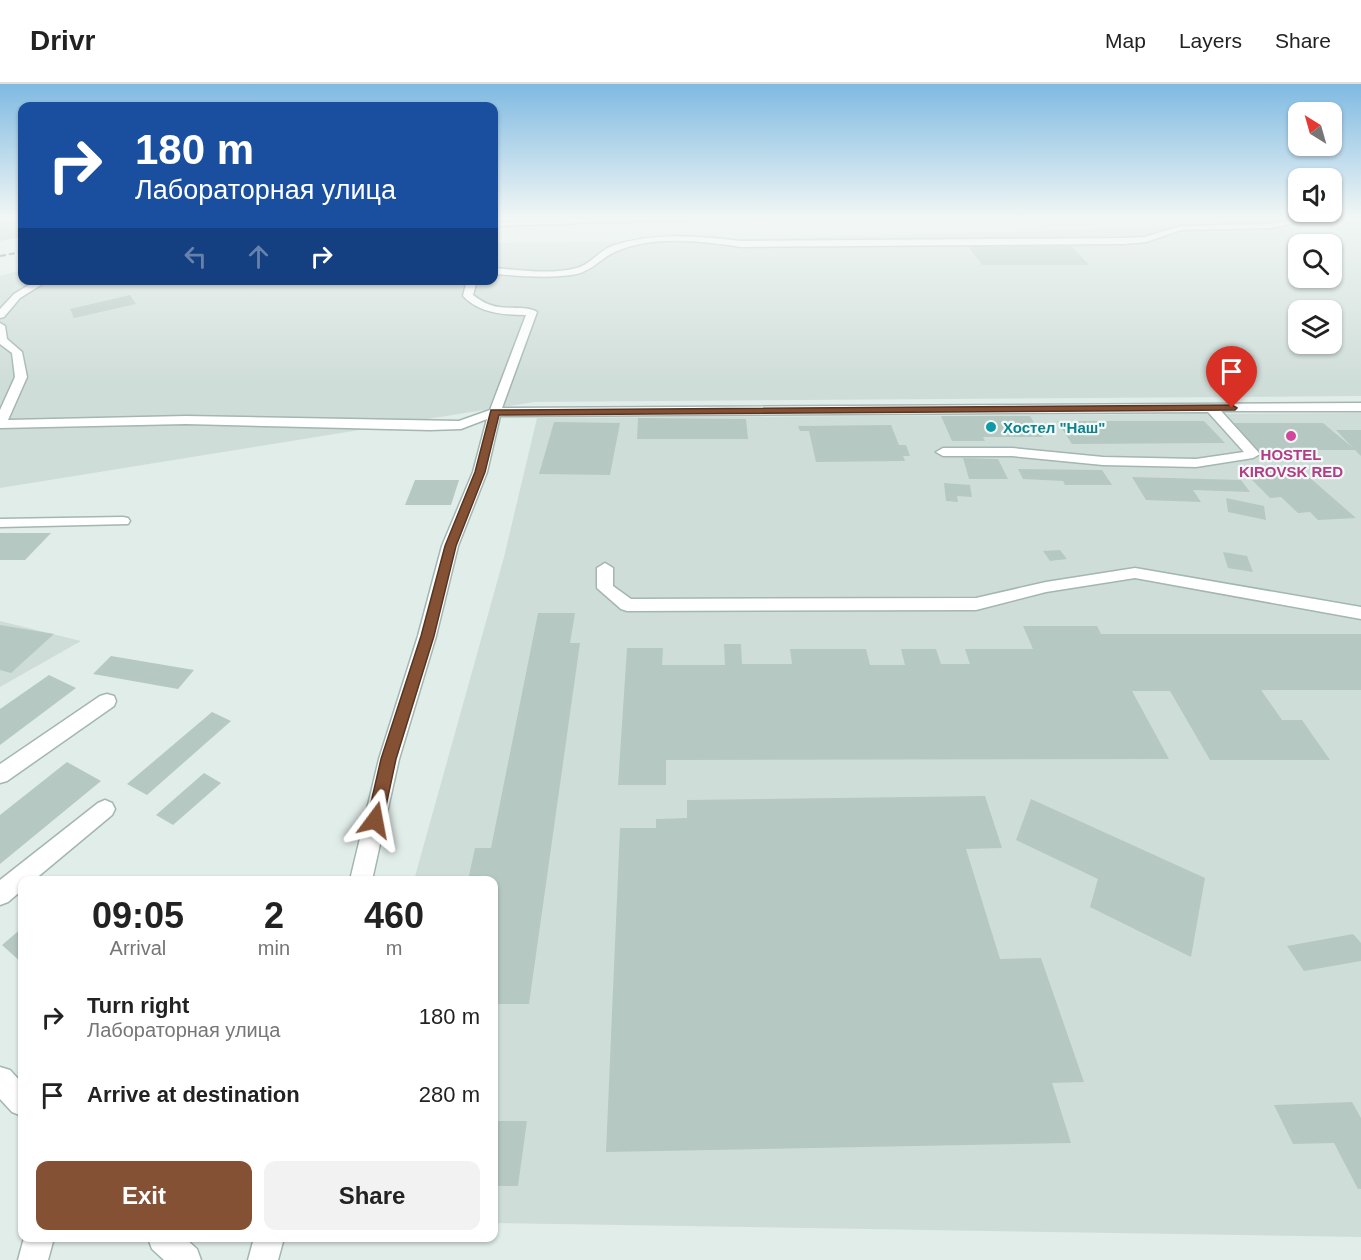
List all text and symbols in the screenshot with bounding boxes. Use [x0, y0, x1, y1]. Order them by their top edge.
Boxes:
text: Drivr [30, 25, 95, 56]
text: Map [1105, 29, 1146, 52]
text: Layers [1179, 29, 1242, 52]
text: Share [1275, 29, 1331, 52]
north arrow [1288, 102, 1342, 156]
map controls [1288, 102, 1342, 354]
icon: right [36, 126, 114, 204]
text: 180 m [135, 126, 254, 173]
button: sound [1288, 168, 1342, 222]
text: Лабораторная улица [135, 175, 396, 205]
button: search [1288, 234, 1342, 288]
icon: left [179, 240, 212, 273]
icon: ahead [242, 240, 275, 273]
icon: right [305, 240, 338, 273]
button: layers [1288, 300, 1342, 354]
pin [1206, 346, 1257, 408]
icon: arrive [1215, 355, 1248, 388]
place label: Хостел "Наш" [1003, 419, 1105, 436]
marker: Хостел "Наш" [984, 420, 998, 434]
marker: HOSTEL KIROVSK RED [1284, 429, 1298, 443]
place label: HOSTEL KIROVSK RED [1239, 446, 1343, 480]
position arrow [343, 788, 407, 852]
text: 09:05 [92, 895, 184, 936]
text: 2 [264, 895, 284, 936]
text: 460 [364, 895, 424, 936]
text: Arrival [110, 937, 166, 959]
text: min [258, 937, 290, 959]
text: m [386, 937, 402, 959]
text: Turn right [87, 993, 189, 1018]
icon: right [36, 1001, 69, 1034]
text: 180 m [419, 1004, 480, 1029]
text: Лабораторная улица [87, 1019, 280, 1041]
icon: arrive [36, 1079, 69, 1112]
text: Arrive at destination [87, 1082, 300, 1107]
text: 280 m [419, 1082, 480, 1107]
button: Exit [36, 1161, 252, 1230]
button: Share [264, 1161, 480, 1230]

